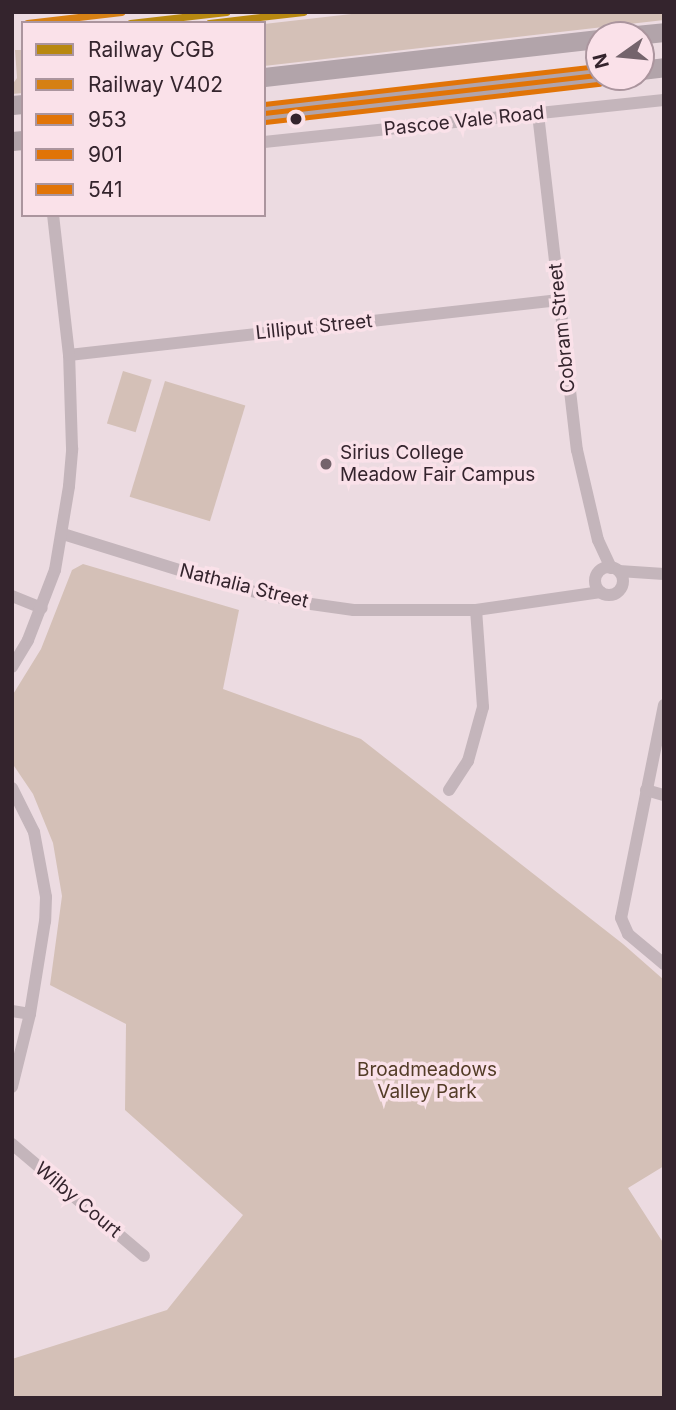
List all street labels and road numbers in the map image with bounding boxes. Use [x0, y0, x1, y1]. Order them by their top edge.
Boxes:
street label: Pascoe Vale Road [383, 101, 545, 141]
street label: Cobram Street [544, 262, 580, 394]
street label: Lilliput Street [255, 310, 373, 344]
street label: Nathalia Street [177, 559, 311, 613]
street label: Wilby Court [30, 1157, 126, 1243]

